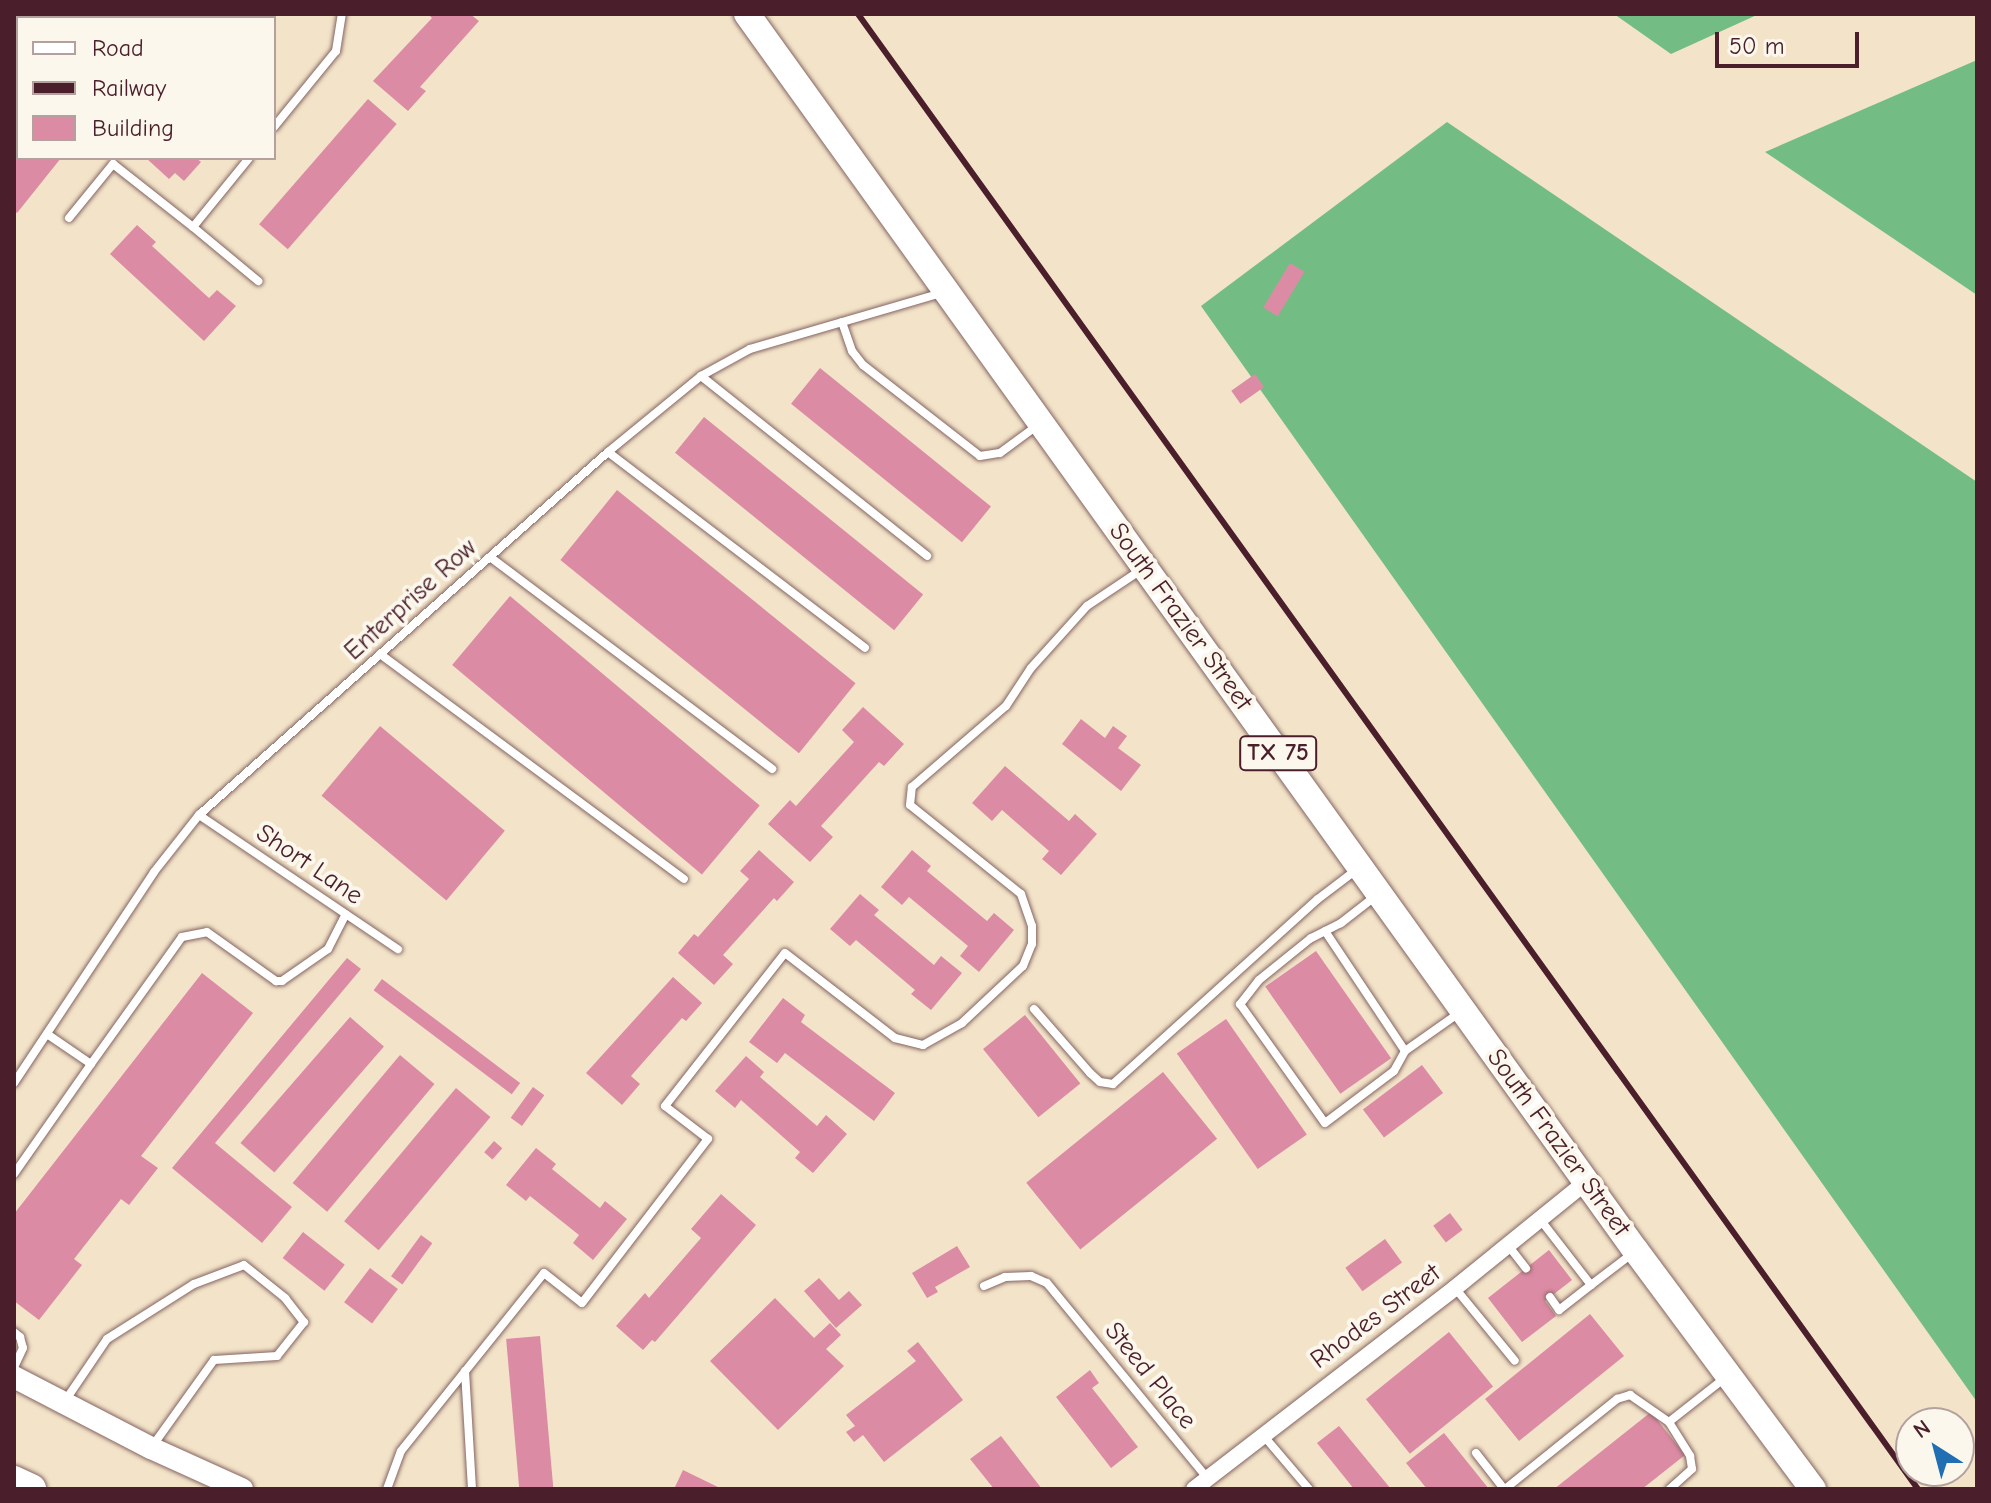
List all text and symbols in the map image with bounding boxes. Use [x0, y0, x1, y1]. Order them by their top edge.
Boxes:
legend [16, 16, 276, 160]
scale bar [1719, 16, 1863, 66]
text: 50 m [1729, 32, 1785, 60]
text: Road [92, 34, 144, 62]
text: Railway [92, 74, 166, 102]
text: Building [92, 114, 174, 142]
street label: South Frazier Street [1102, 517, 1258, 717]
street label: Enterprise Row [339, 533, 483, 667]
road number: TX 75 [1238, 733, 1318, 773]
street label: Short Lane [250, 818, 368, 912]
street label: South Frazier Street [1480, 1043, 1636, 1243]
street label: Rhodes Street [1305, 1258, 1447, 1376]
street label: Steed Place [1097, 1316, 1203, 1436]
north arrow [1895, 1407, 1975, 1487]
text: N [1909, 1414, 1936, 1444]

